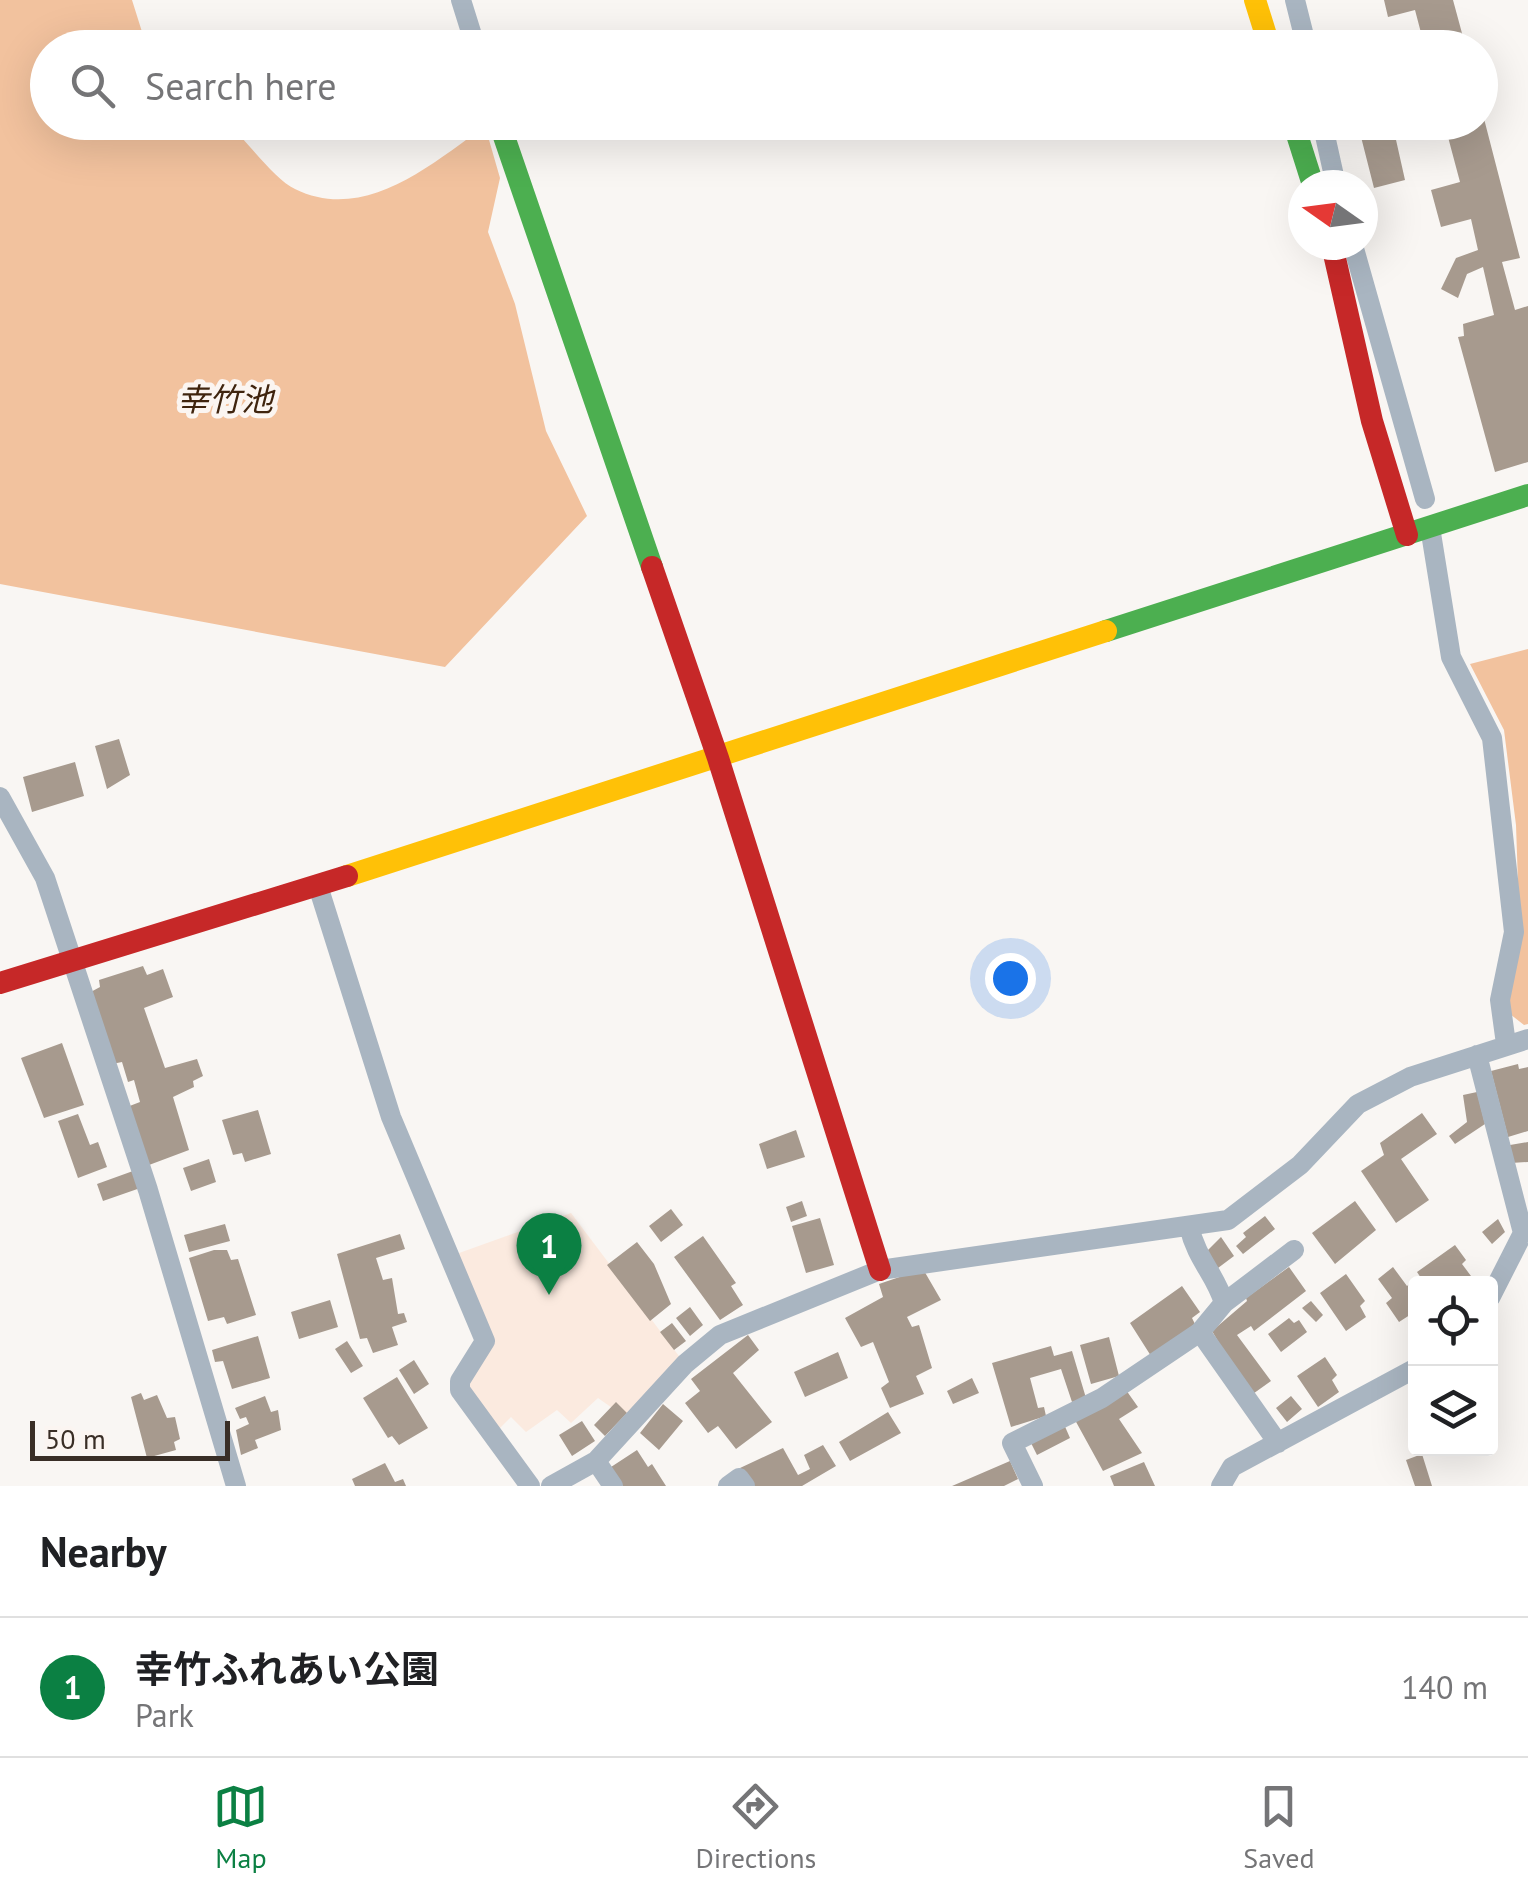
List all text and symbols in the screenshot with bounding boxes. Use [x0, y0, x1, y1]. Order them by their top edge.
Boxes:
search box [30, 30, 1498, 140]
icon: search [65, 58, 120, 113]
text: Search here [145, 61, 337, 110]
north arrow [1288, 170, 1378, 260]
water label: 幸竹池 [177, 378, 276, 420]
your location [985, 953, 1036, 1004]
pin: 1 [516, 1212, 582, 1295]
map controls [1408, 1276, 1498, 1456]
button: locate [1408, 1276, 1498, 1366]
button: layers [1408, 1366, 1498, 1456]
scale bar [30, 1416, 230, 1460]
text: 50 m [45, 1420, 106, 1457]
text: Nearby [40, 1524, 167, 1579]
text: 幸竹ふれあい公園 [135, 1644, 439, 1693]
text: 1 [63, 1666, 82, 1708]
text: 140 m [1401, 1666, 1488, 1708]
text: Park [135, 1694, 194, 1736]
tab: Map [213, 1779, 268, 1876]
tab: Directions [695, 1779, 816, 1876]
tab: Saved [1243, 1779, 1315, 1876]

